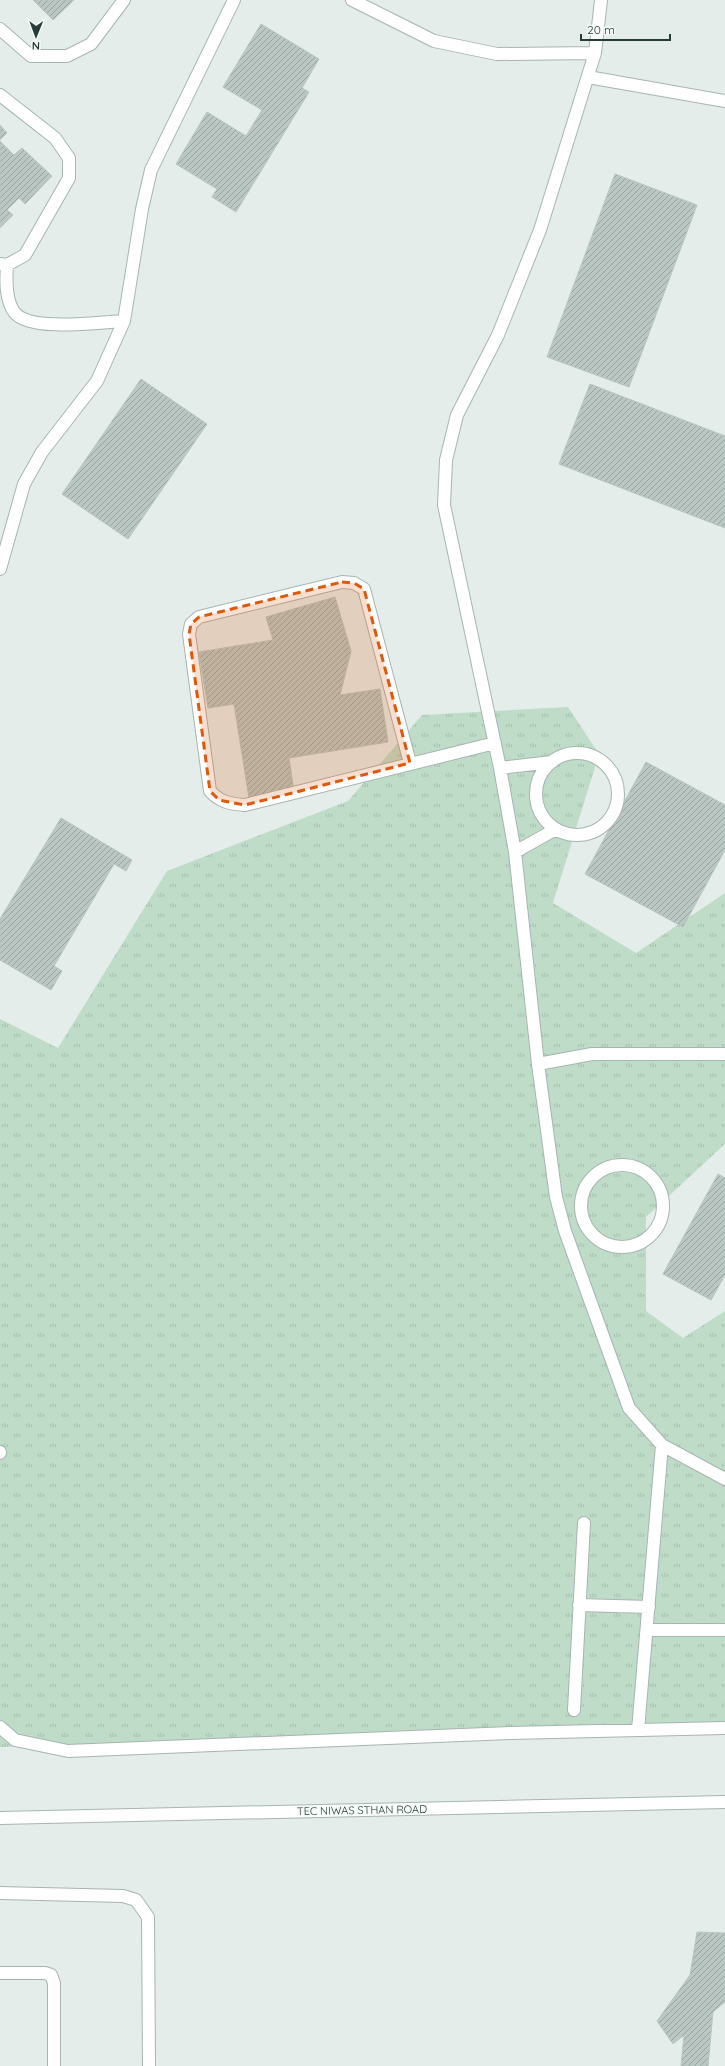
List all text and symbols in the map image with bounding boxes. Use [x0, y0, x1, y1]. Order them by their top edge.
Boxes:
north arrow [16, 16, 56, 56]
scale bar [581, 16, 670, 42]
text: 20 m [587, 22, 615, 37]
text: N [32, 39, 40, 53]
street label: TEC NIWAS STHAN ROAD [297, 1802, 427, 1818]

